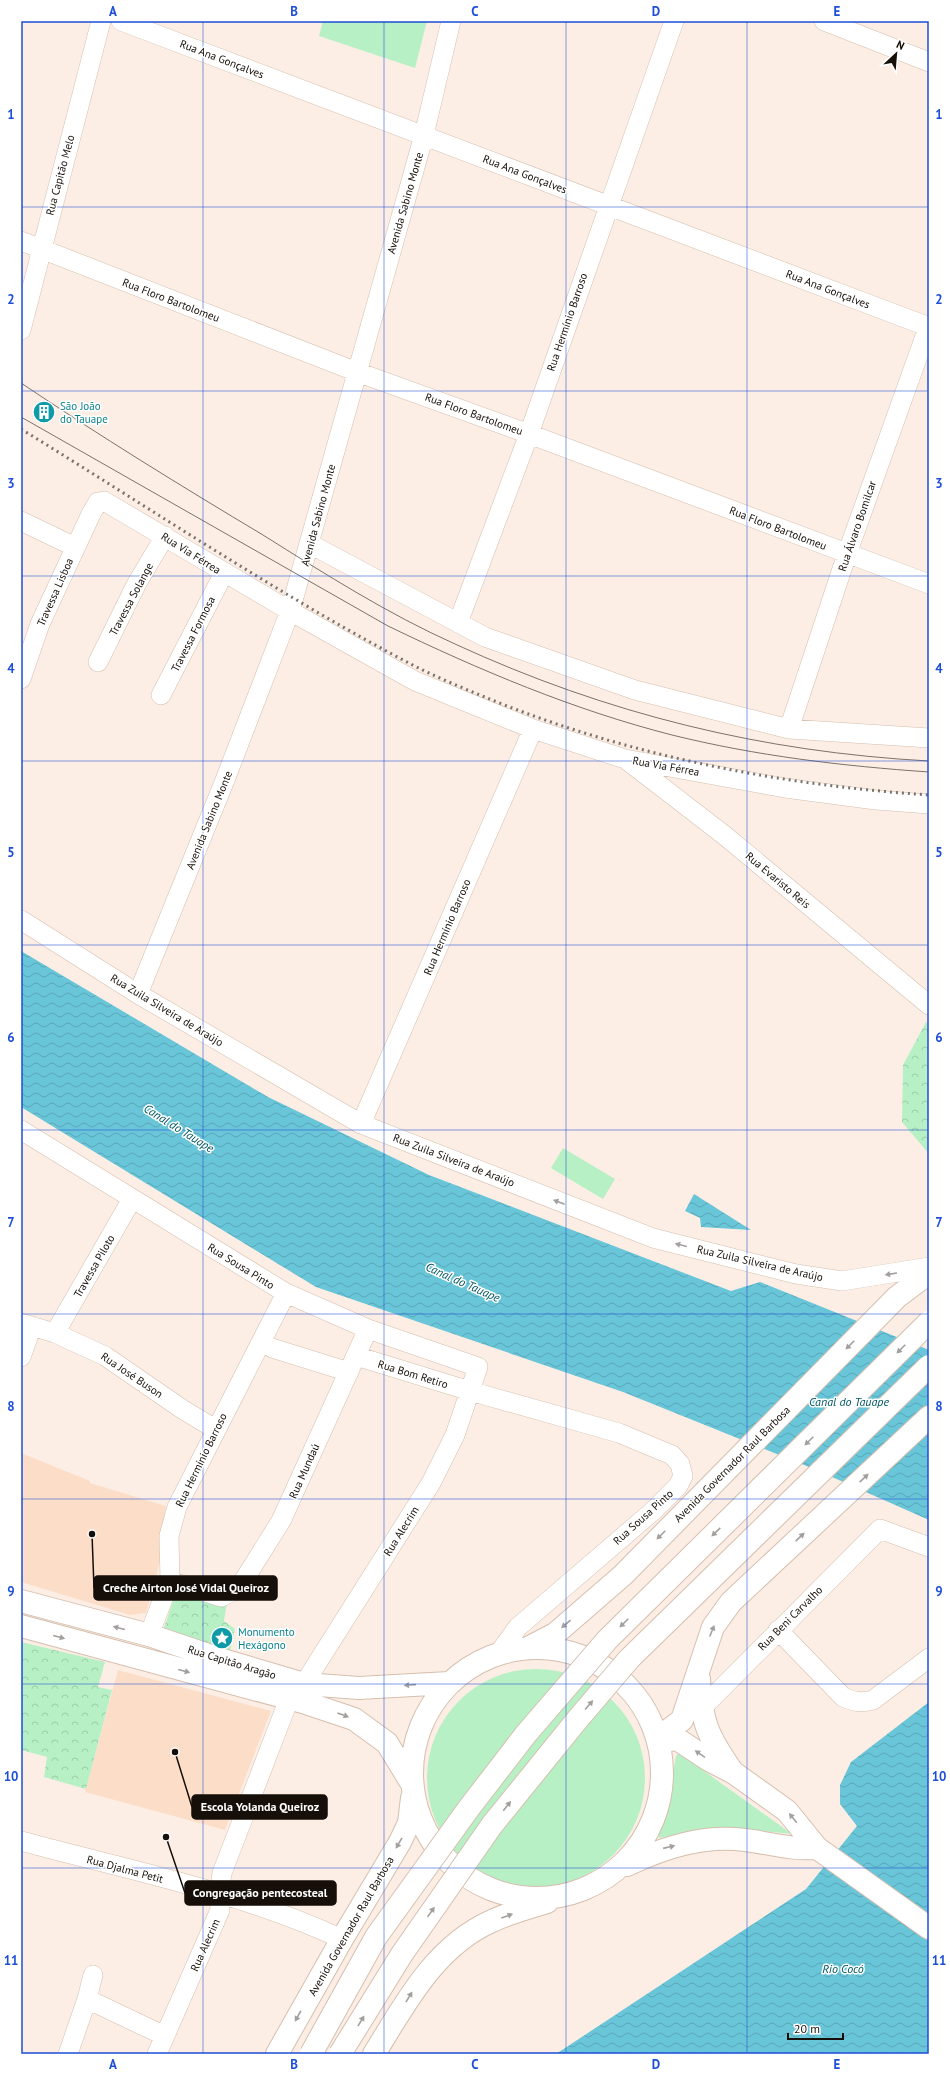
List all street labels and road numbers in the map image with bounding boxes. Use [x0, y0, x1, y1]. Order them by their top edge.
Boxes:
street label: Rua Ana Gonçalves [178, 37, 266, 82]
street label: Rua Capitão Melo [43, 133, 77, 217]
street label: Avenida Sabino Monte [384, 150, 426, 255]
street label: Rua Ana Gonçalves [481, 152, 569, 197]
street label: Rua Ana Gonçalves [784, 267, 872, 312]
street label: Rua Hermínio Barroso [544, 271, 590, 373]
street label: Rua Floro Bartolomeu [120, 275, 222, 325]
street label: Rua Floro Bartolomeu [423, 390, 525, 438]
street label: Avenida Sabino Monte [298, 462, 338, 568]
street label: Rua Álvaro Bomilcar [835, 479, 879, 573]
street label: Rua Floro Bartolomeu [727, 503, 829, 553]
street label: Rua Via Férrea [159, 529, 223, 577]
street label: Travessa Lisboa [34, 556, 76, 628]
street label: Travessa Solange [106, 560, 156, 638]
street label: Travessa Formosa [168, 594, 218, 674]
street label: Rua Via Férrea [631, 753, 701, 779]
street label: Avenida Sabino Monte [183, 768, 235, 871]
street label: Rua Evaristo Reis [743, 849, 814, 911]
street label: Rua Hermínio Barroso [420, 877, 474, 977]
street label: Rua Zuila Silveira de Araújo [108, 971, 226, 1049]
street label: Rua Zuila Silveira de Araújo [391, 1130, 517, 1190]
street label: Travessa Piloto [70, 1232, 118, 1300]
street label: Rua Sousa Pinto [205, 1240, 277, 1292]
street label: Rua Zuila Silveira de Araújo [696, 1242, 825, 1284]
street label: Rua José Buson [98, 1349, 166, 1401]
street label: Rua Bom Retiro [376, 1357, 450, 1391]
street label: Avenida Governador Raul Barbosa [671, 1403, 793, 1525]
street label: Rua Hermínio Barroso [172, 1411, 230, 1509]
street label: Rua Mundaú [286, 1441, 322, 1501]
street label: Rua Sousa Pinto [610, 1486, 676, 1548]
street label: Rua Alecrim [380, 1503, 422, 1559]
street label: Rua Beni Carvalho [755, 1583, 825, 1653]
street label: Rua Capitão Aragão [186, 1642, 278, 1682]
street label: Rua Djalma Petit [85, 1852, 165, 1886]
street label: Avenida Governador Raul Barbosa [305, 1854, 397, 1998]
street label: Rua Alecrim [187, 1916, 223, 1973]

